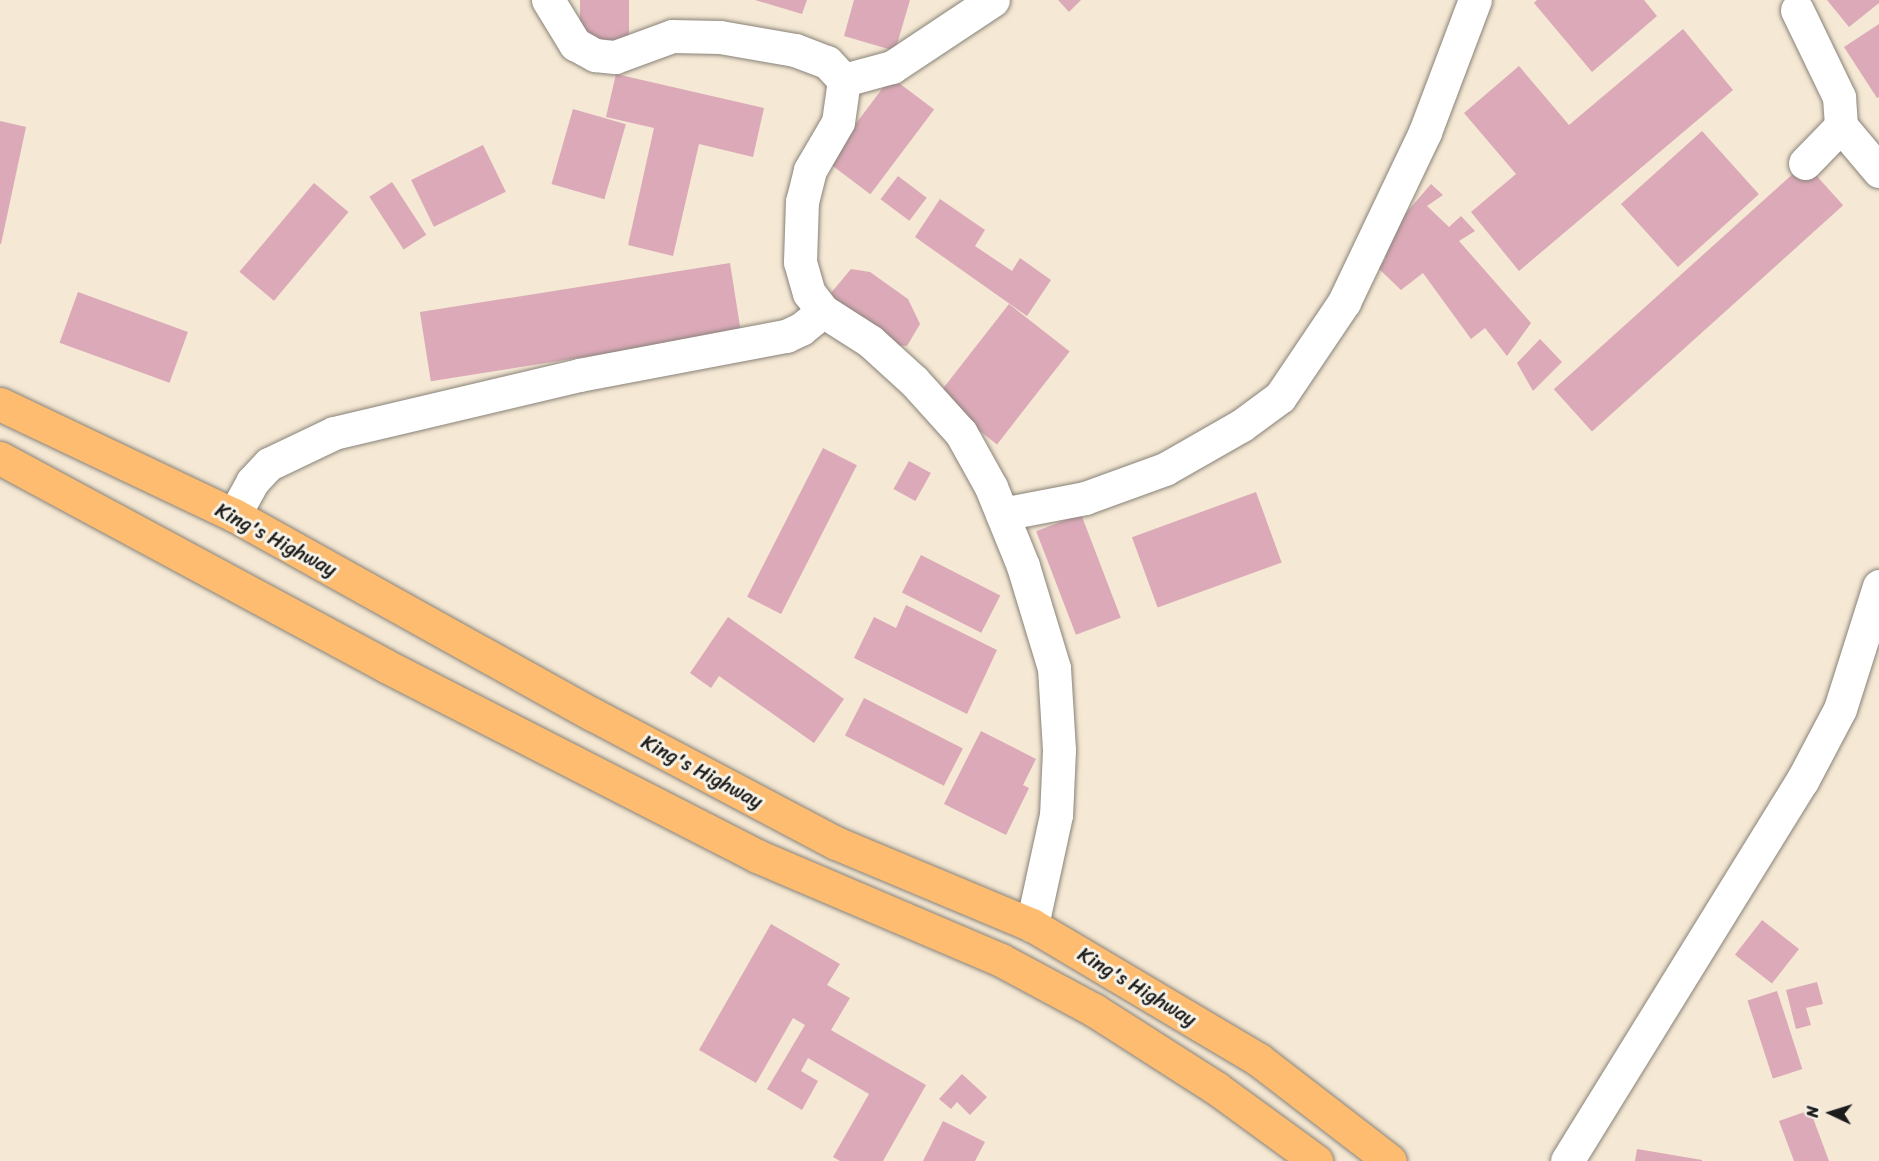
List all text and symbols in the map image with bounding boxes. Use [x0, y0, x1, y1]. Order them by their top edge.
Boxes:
street label: King's Highway [211, 498, 341, 582]
street label: King's Highway [637, 730, 767, 814]
street label: King's Highway [1073, 942, 1201, 1032]
north arrow [1801, 1083, 1861, 1143]
text: N [1798, 1105, 1827, 1118]

